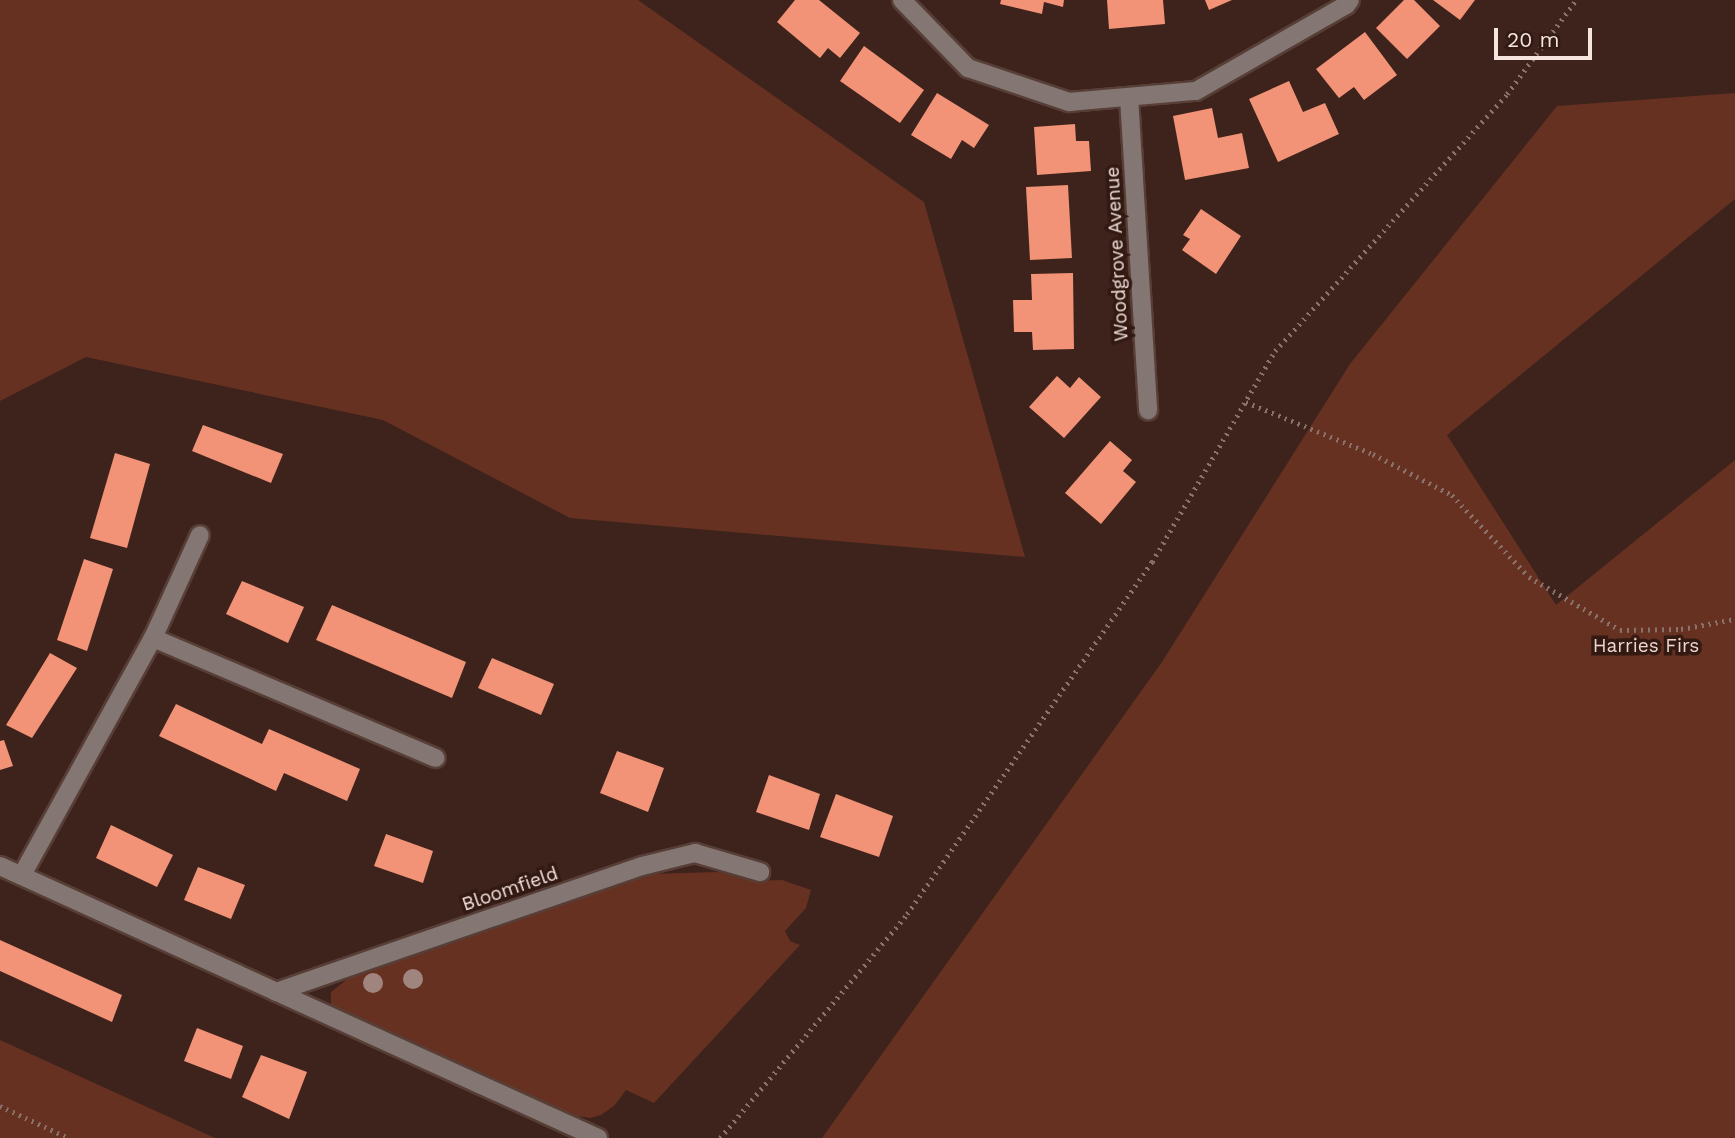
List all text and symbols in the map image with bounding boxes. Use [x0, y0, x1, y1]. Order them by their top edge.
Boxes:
scale bar [1497, 14, 1595, 58]
text: 20 m [1507, 27, 1559, 52]
street label: Woodgrove Avenue [1101, 166, 1133, 342]
park label: Harries Firs [1593, 635, 1699, 657]
street label: Bloomfield [459, 862, 561, 916]

